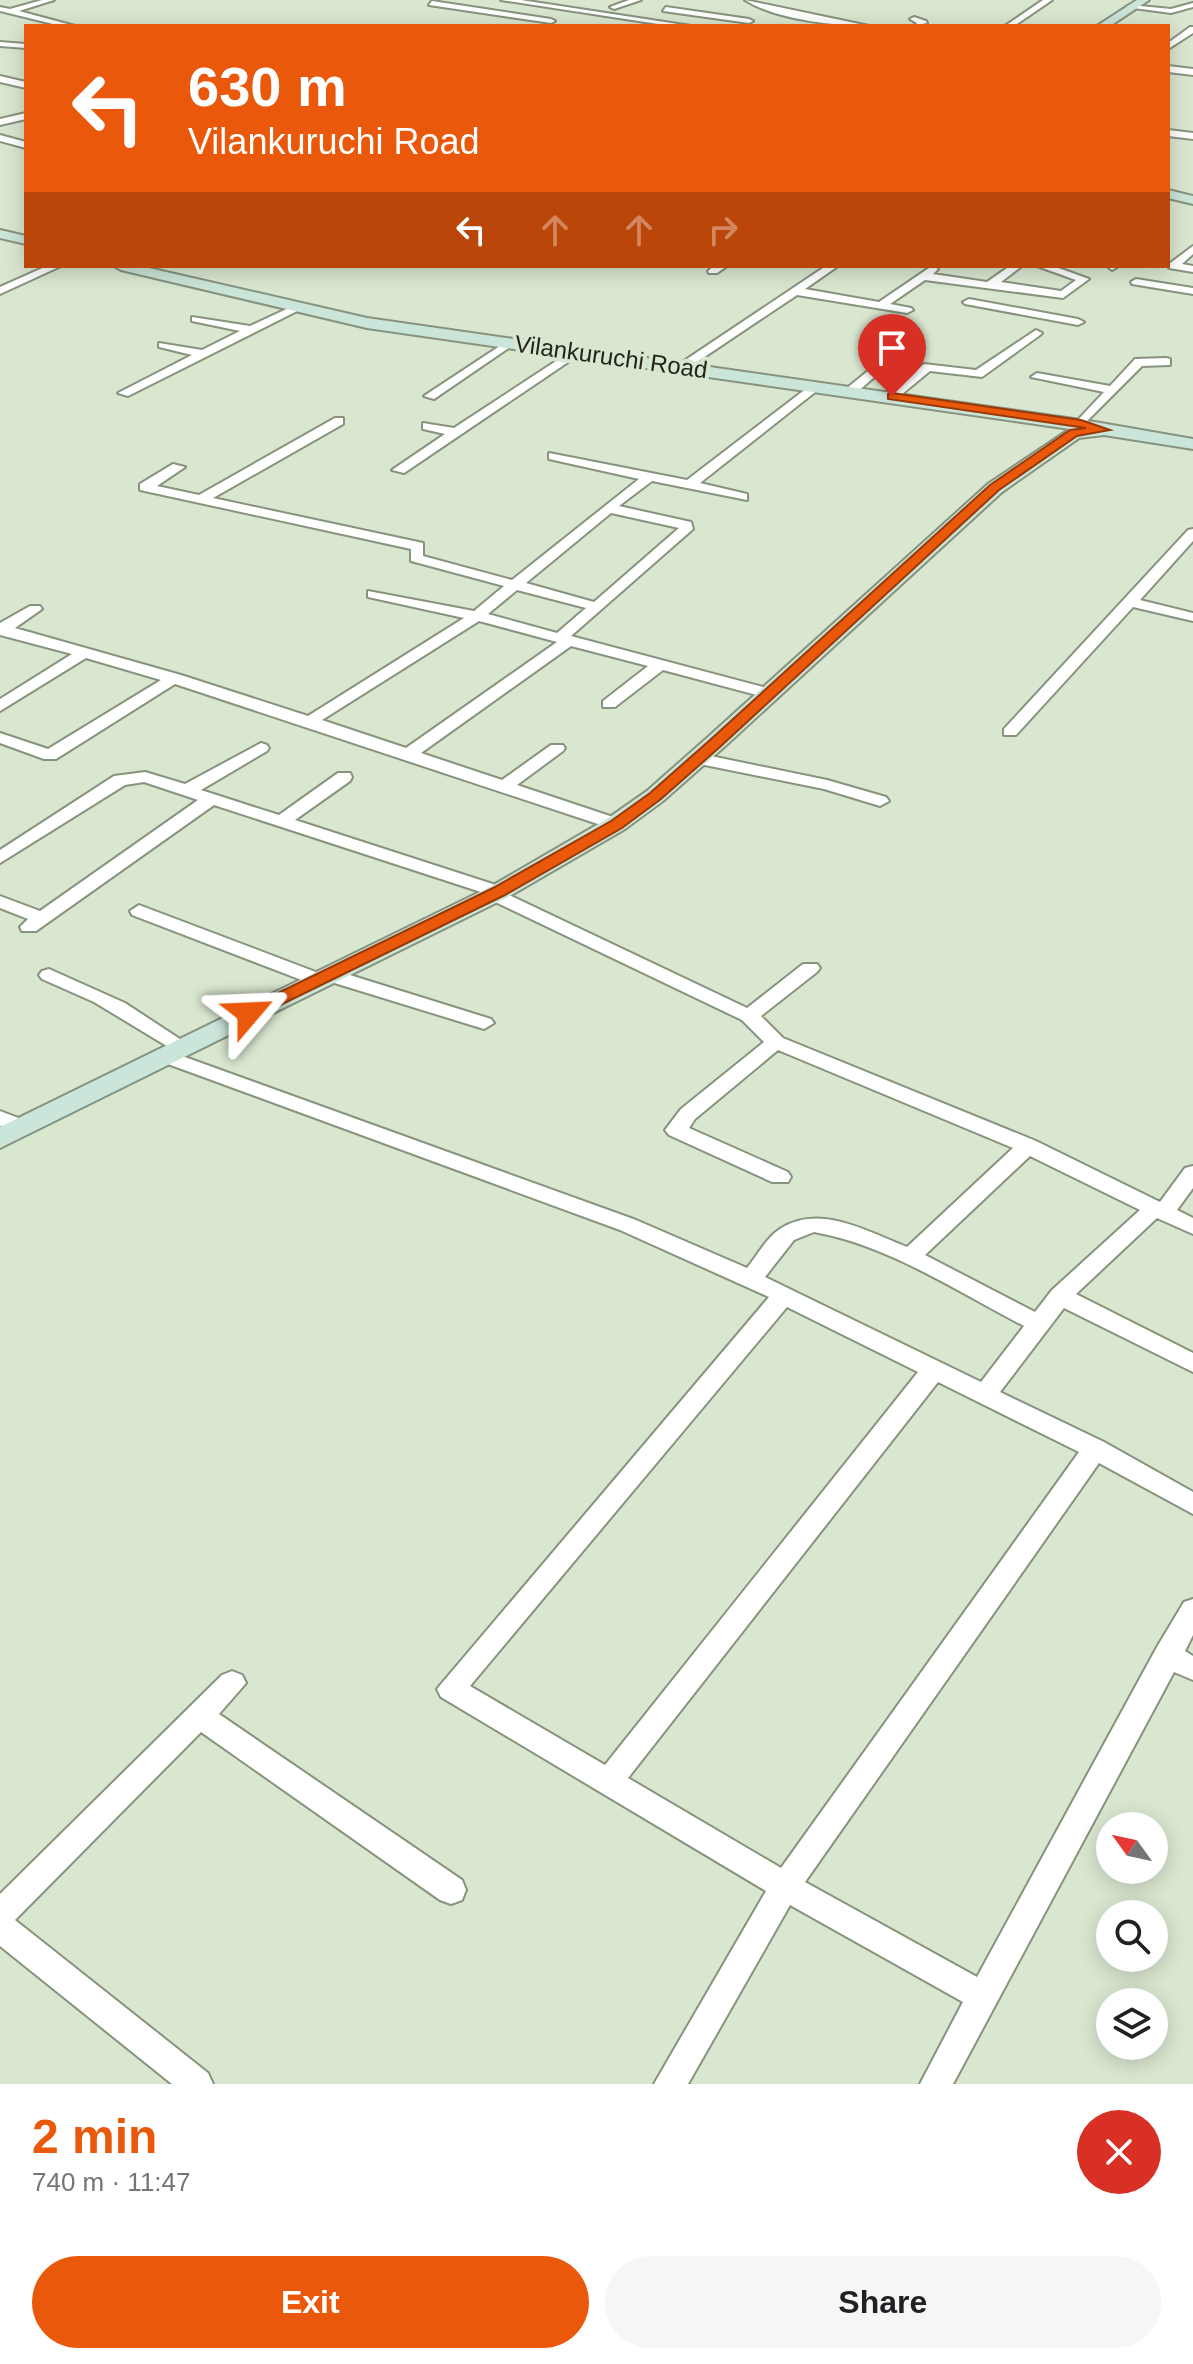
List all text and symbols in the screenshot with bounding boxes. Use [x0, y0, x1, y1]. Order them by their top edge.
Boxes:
text: 630 m [188, 55, 347, 118]
icon: left [56, 56, 160, 160]
text: Vilankuruchi Road [188, 121, 480, 162]
icon: left [449, 208, 493, 252]
icon: ahead [533, 208, 577, 252]
icon: ahead [617, 208, 661, 252]
icon: right [701, 208, 745, 252]
pin [858, 314, 926, 396]
icon: arrive [870, 326, 914, 370]
street label: Vilankuruchi Road [513, 330, 709, 383]
position arrow [207, 971, 291, 1055]
north arrow [1096, 1812, 1168, 1884]
map controls [1096, 1812, 1168, 2060]
button: search [1096, 1900, 1168, 1972]
button: layers [1096, 1988, 1168, 2060]
text: 2 min [32, 2110, 157, 2163]
button: close [1077, 2110, 1161, 2194]
text: 740 m · 11:47 [32, 2167, 191, 2197]
button: Exit [32, 2256, 589, 2348]
button: Share [605, 2256, 1161, 2348]

